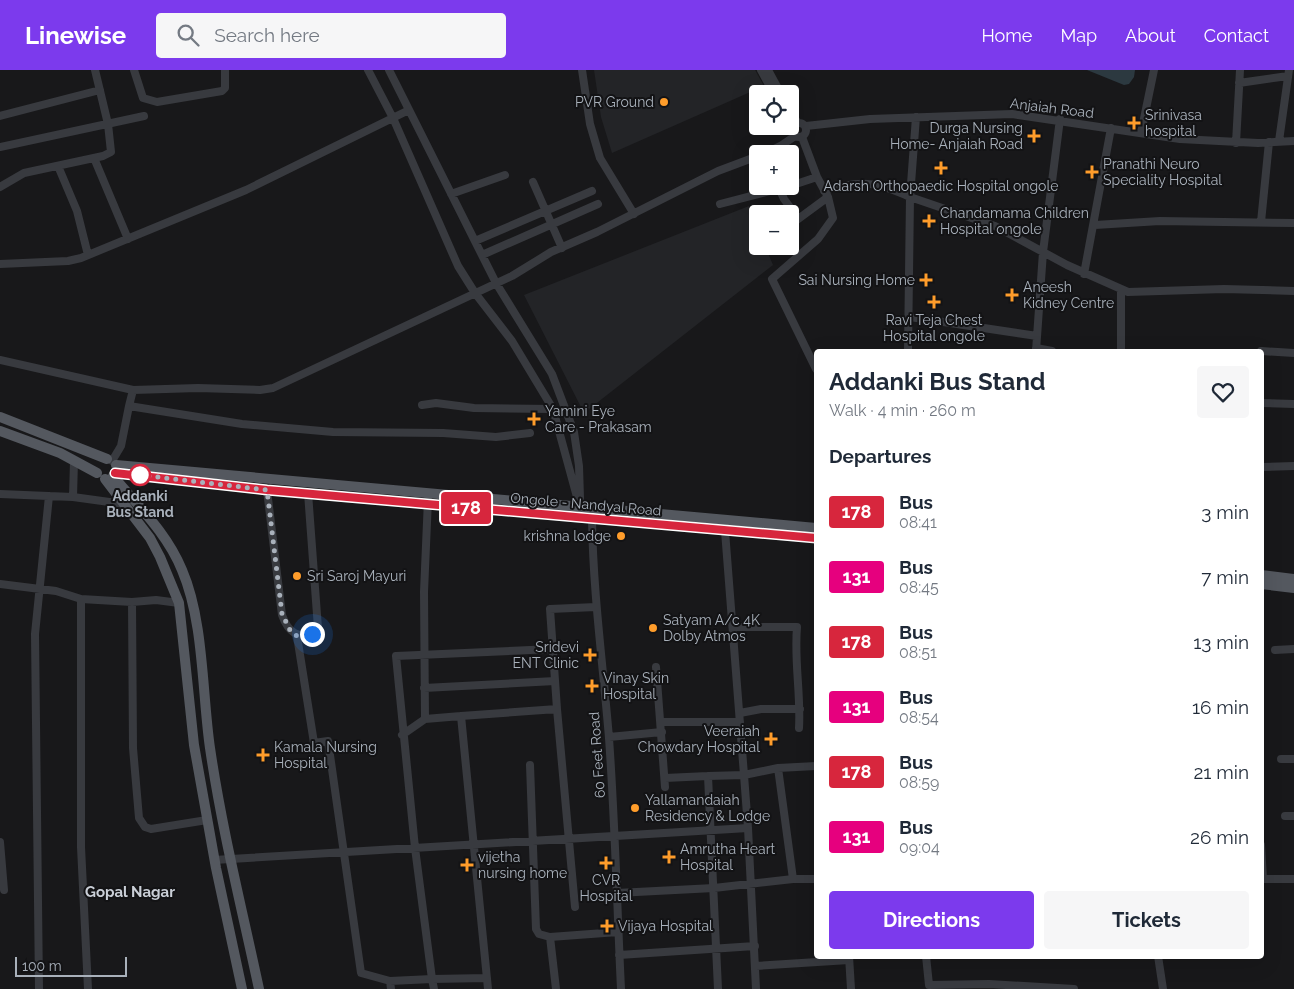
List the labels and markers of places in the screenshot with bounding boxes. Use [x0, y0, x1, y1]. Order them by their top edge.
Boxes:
place label: PVR Ground [575, 94, 654, 110]
marker: PVR Ground [658, 96, 670, 108]
place label: Srinivasa hospital [1145, 107, 1202, 139]
marker: Srinivasa hospital [1127, 116, 1141, 130]
place label: Durga Nursing Home- Anjaiah Road [890, 120, 1023, 152]
marker: Durga Nursing Home- Anjaiah Road [1027, 129, 1041, 143]
place label: Pranathi Neuro Speciality Hospital [1103, 156, 1222, 188]
marker: Adarsh Orthopaedic Hospital ongole [934, 161, 948, 175]
marker: Pranathi Neuro Speciality Hospital [1085, 165, 1099, 179]
place label: Adarsh Orthopaedic Hospital ongole [824, 178, 1058, 194]
place label: Chandamama Children Hospital ongole [940, 205, 1089, 237]
marker: Chandamama Children Hospital ongole [922, 214, 936, 228]
place label: Sai Nursing Home [798, 272, 915, 288]
marker: Sai Nursing Home [919, 273, 933, 287]
place label: Aneesh Kidney Centre [1023, 279, 1114, 311]
marker: Aneesh Kidney Centre [1005, 288, 1019, 302]
marker: Ravi Teja Chest Hospital ongole [927, 295, 941, 309]
place label: Ravi Teja Chest Hospital ongole [883, 312, 985, 344]
place label: Yamini Eye Care - Prakasam [545, 403, 652, 435]
marker: Yamini Eye Care - Prakasam [527, 412, 541, 426]
marker: Addanki Bus Stand [129, 464, 151, 486]
place label: Addanki Bus Stand [106, 488, 174, 520]
place label: krishna lodge [524, 528, 611, 544]
marker: krishna lodge [615, 530, 627, 542]
place label: Sri Saroj Mayuri [307, 568, 406, 584]
marker: Sri Saroj Mayuri [291, 570, 303, 582]
place label: Satyam A/c 4K Dolby Atmos [663, 612, 760, 644]
marker: Satyam A/c 4K Dolby Atmos [647, 622, 659, 634]
place label: Sridevi ENT Clinic [513, 639, 579, 671]
marker: Sridevi ENT Clinic [583, 648, 597, 662]
place label: Vinay Skin Hospital [603, 670, 669, 702]
marker: Vinay Skin Hospital [585, 679, 599, 693]
place label: Veeraiah Chowdary Hospital [638, 723, 760, 755]
marker: Veeraiah Chowdary Hospital [764, 732, 778, 746]
place label: Kamala Nursing Hospital [274, 739, 377, 771]
marker: Kamala Nursing Hospital [256, 748, 270, 762]
place label: Yallamandaiah Residency & Lodge [645, 792, 770, 824]
marker: Yallamandaiah Residency & Lodge [629, 802, 641, 814]
place label: Amrutha Heart Hospital [680, 841, 776, 873]
place label: vijetha nursing home [478, 849, 567, 881]
marker: Amrutha Heart Hospital [662, 850, 676, 864]
marker: CVR Hospital [599, 856, 613, 870]
marker: vijetha nursing home [460, 858, 474, 872]
place label: CVR Hospital [579, 872, 633, 904]
place label: Vijaya Hospital [618, 918, 713, 934]
marker: Vijaya Hospital [600, 919, 614, 933]

